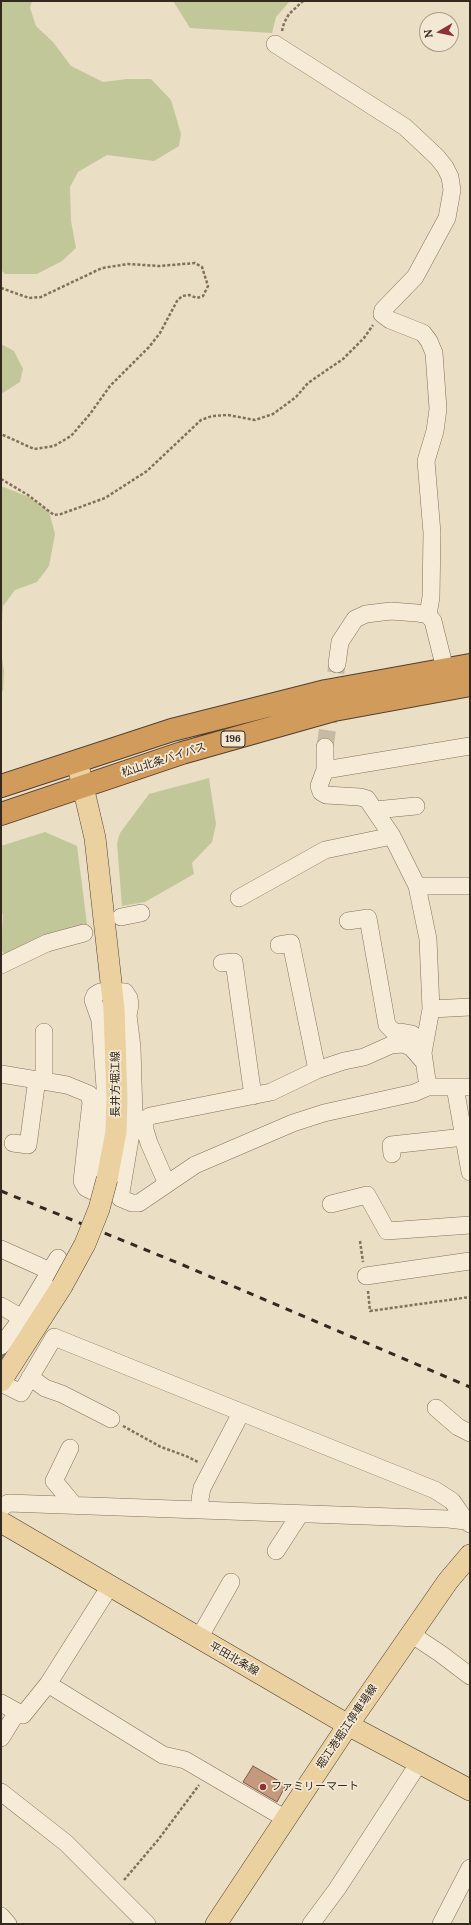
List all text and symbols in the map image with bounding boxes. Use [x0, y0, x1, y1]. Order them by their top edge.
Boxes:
north arrow [419, 12, 459, 52]
text: N [421, 28, 436, 39]
road number: 196 [221, 731, 245, 747]
street label: 松山北条バイパス [120, 740, 208, 780]
street label: 長井方堀江線 [109, 1051, 123, 1117]
street label: 平田北条線 [207, 1640, 261, 1678]
street label: 堀江港堀江停車場線 [314, 1682, 380, 1772]
place label: ファミリーマート [271, 1780, 359, 1794]
marker: ファミリーマート [258, 1782, 268, 1792]

